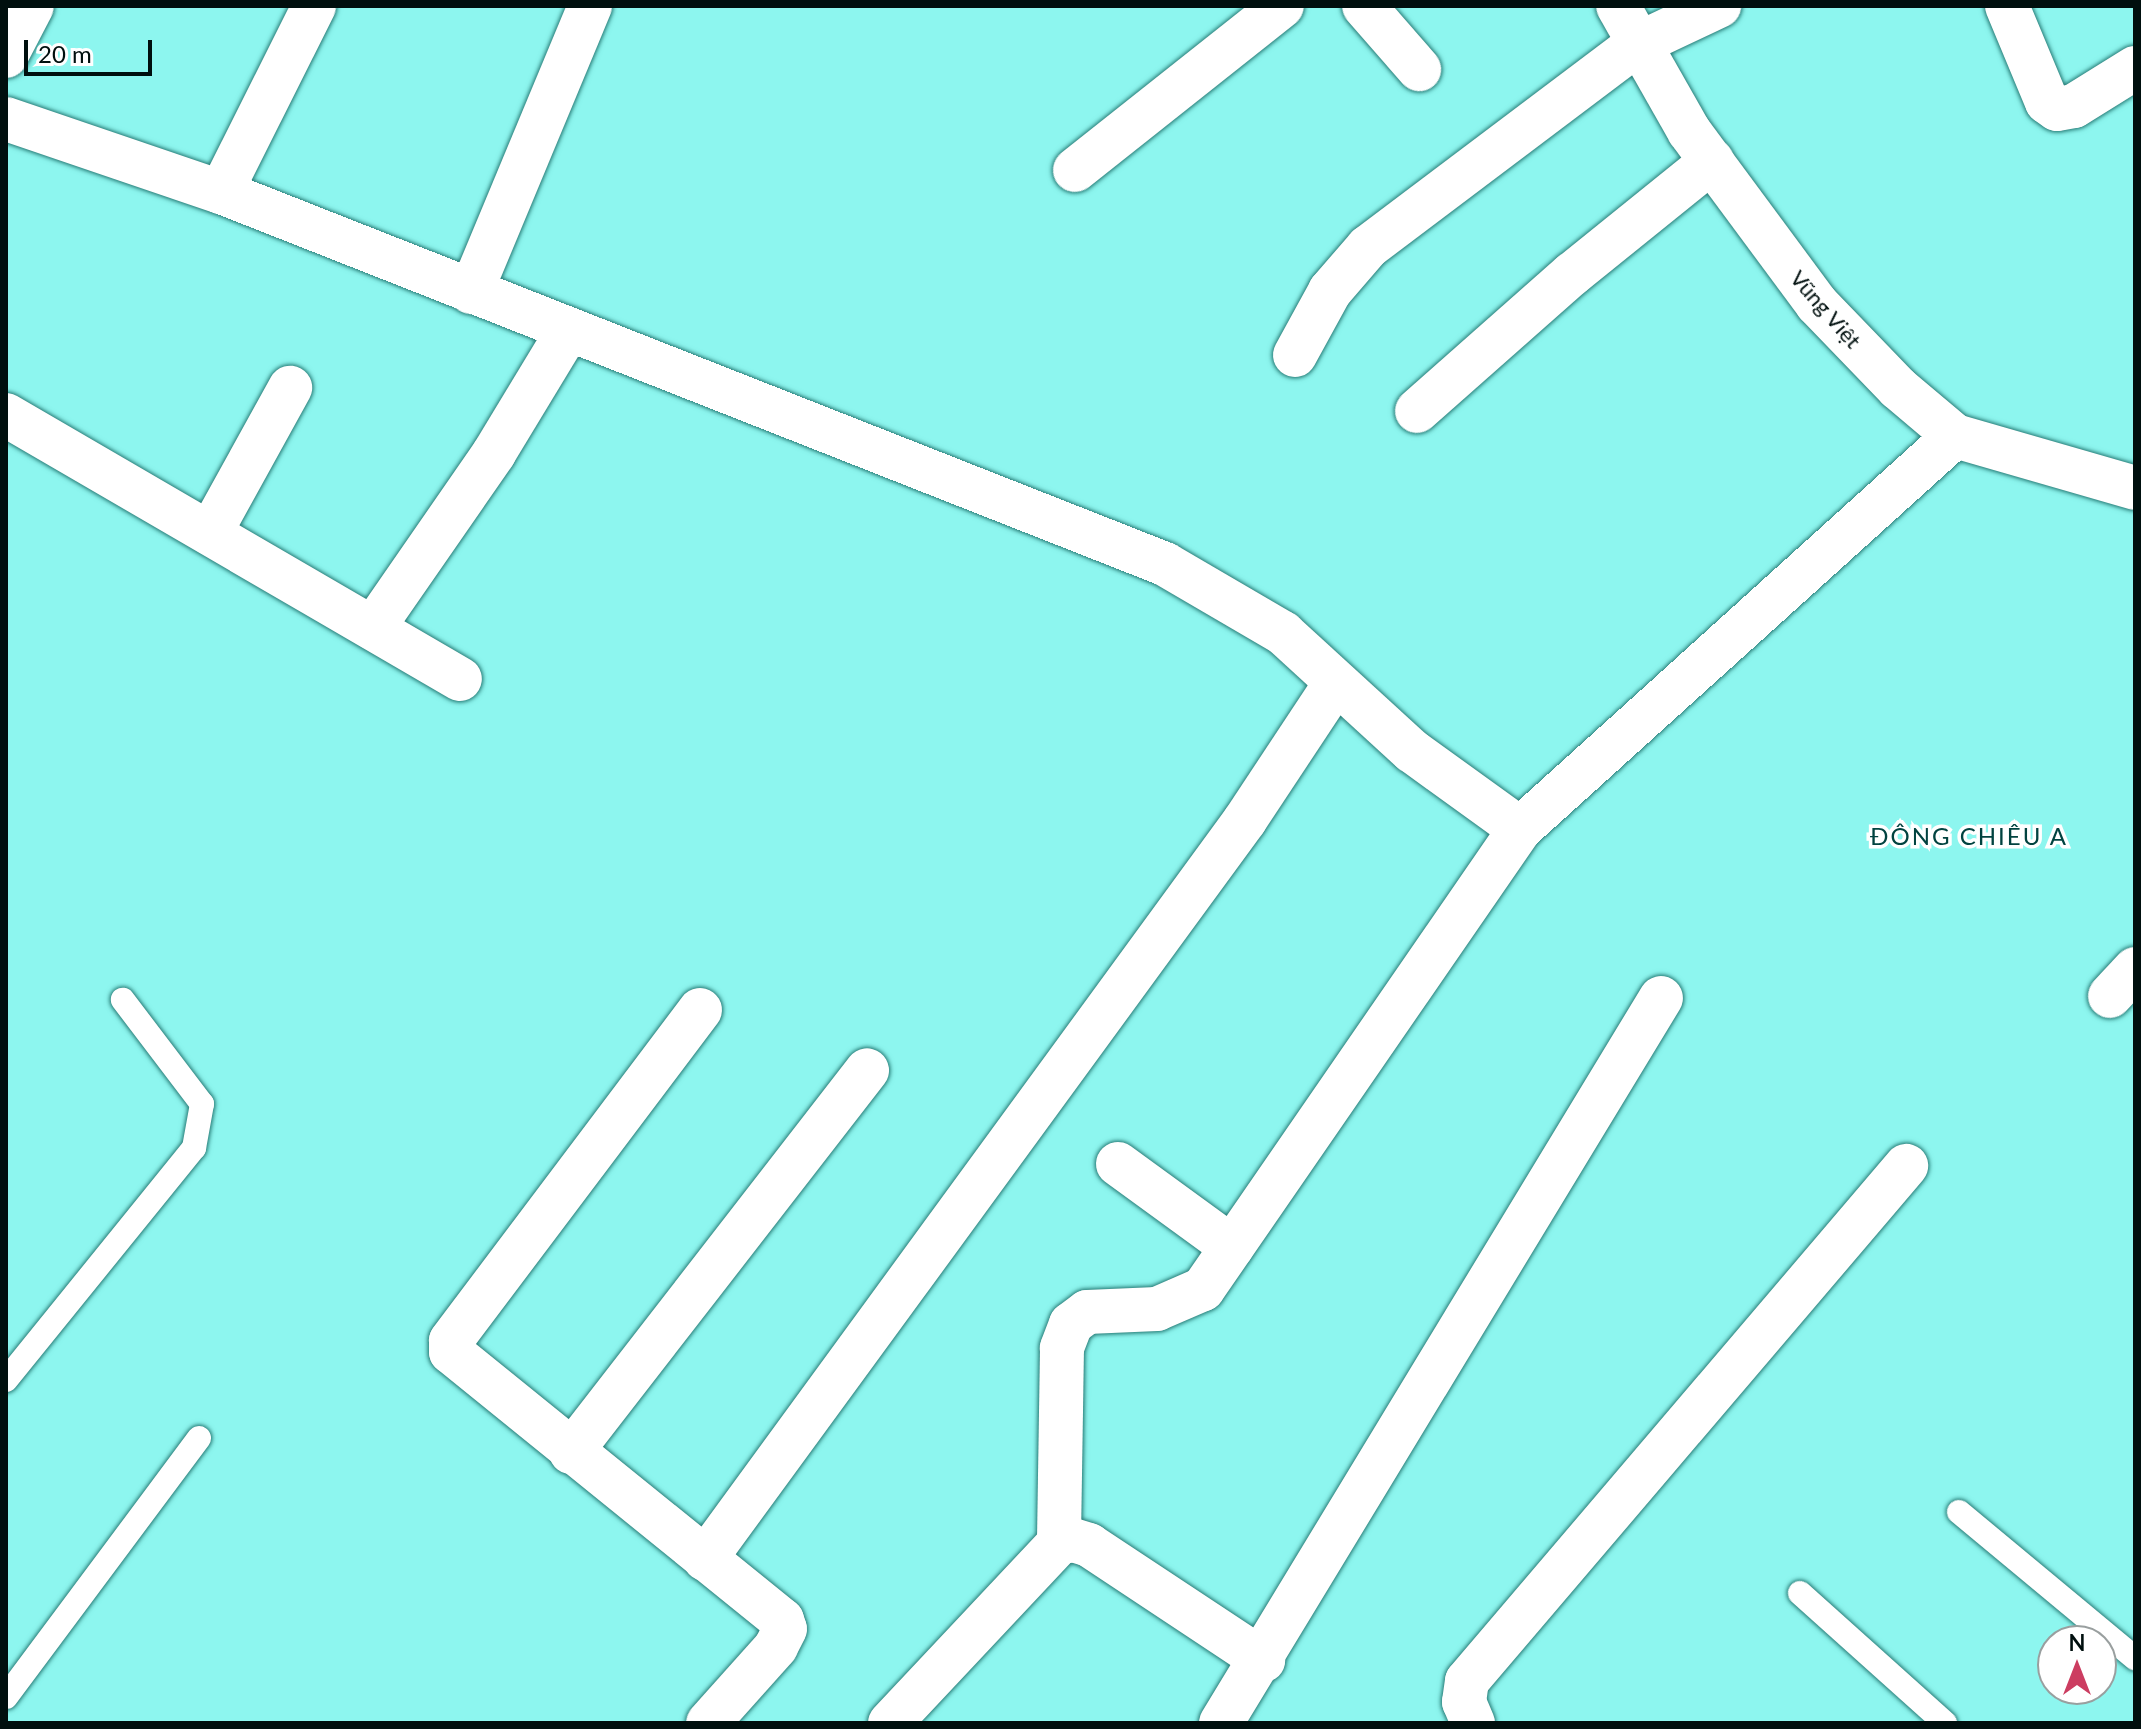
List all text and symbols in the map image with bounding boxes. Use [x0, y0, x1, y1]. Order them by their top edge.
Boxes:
scale bar [28, 24, 156, 74]
text: 20 m [38, 39, 92, 68]
street label: Vũng Việt [1785, 264, 1867, 354]
district label: ĐÔNG CHIÊU A [1870, 822, 2068, 850]
north arrow [2037, 1625, 2117, 1705]
text: N [2069, 1629, 2085, 1656]

